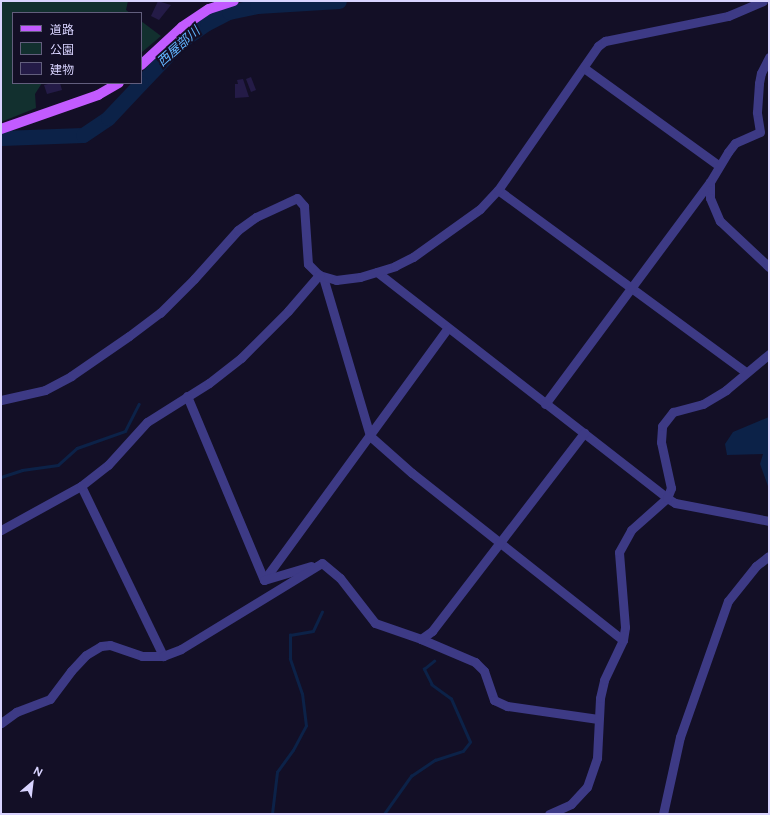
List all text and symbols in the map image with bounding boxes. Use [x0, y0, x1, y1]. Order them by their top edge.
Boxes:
legend [12, 12, 142, 84]
text: 道路 [50, 23, 74, 37]
water label: 西屋部川 [154, 24, 204, 70]
text: 公園 [50, 43, 74, 57]
text: 建物 [50, 63, 74, 77]
north arrow [12, 763, 52, 803]
text: N [31, 764, 45, 780]

